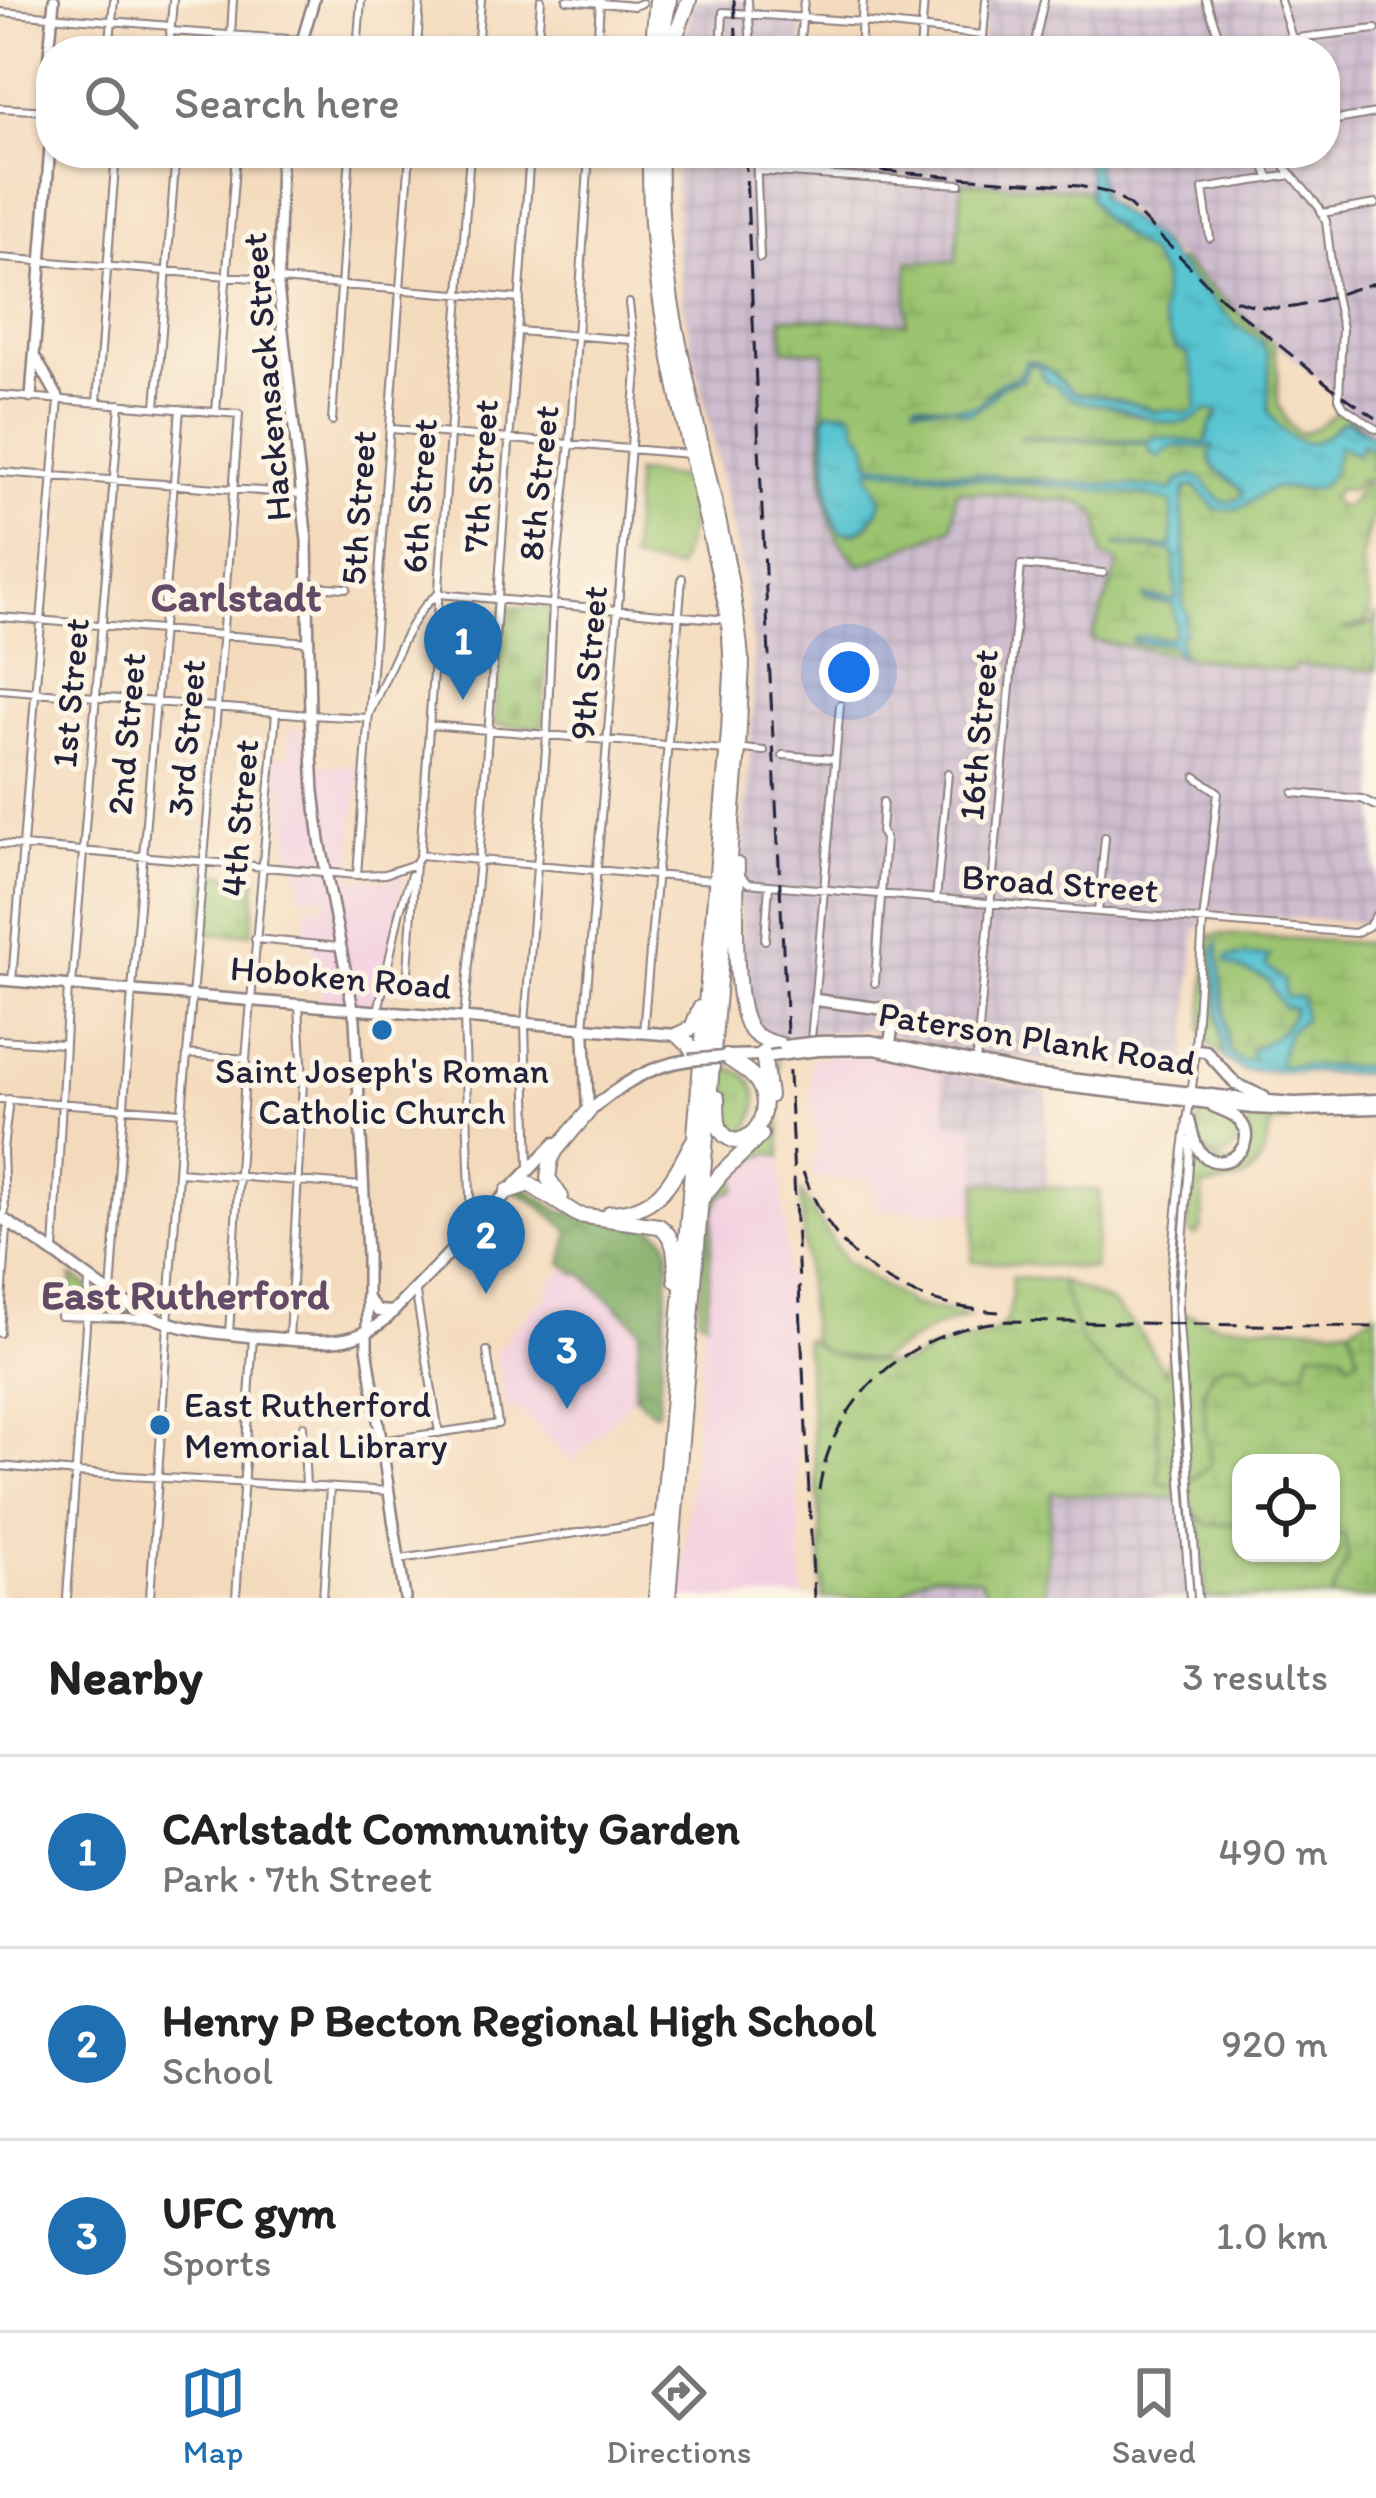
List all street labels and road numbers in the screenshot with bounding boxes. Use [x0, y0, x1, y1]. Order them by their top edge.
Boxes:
street label: Hackensack Street [232, 231, 300, 523]
street label: 7th Street [453, 398, 507, 554]
street label: 8th Street [508, 403, 568, 563]
street label: 6th Street [392, 417, 446, 575]
street label: 5th Street [331, 429, 385, 587]
street label: 9th Street [560, 584, 616, 742]
street label: 1st Street [42, 616, 98, 770]
street label: 16th Street [949, 648, 1007, 822]
street label: 2nd Street [98, 651, 154, 817]
street label: 3rd Street [158, 658, 214, 818]
street label: 4th Street [211, 738, 267, 898]
street label: Broad Street [960, 855, 1160, 911]
street label: Hoboken Road [228, 946, 454, 1008]
street label: Paterson Plank Road [875, 992, 1199, 1084]

